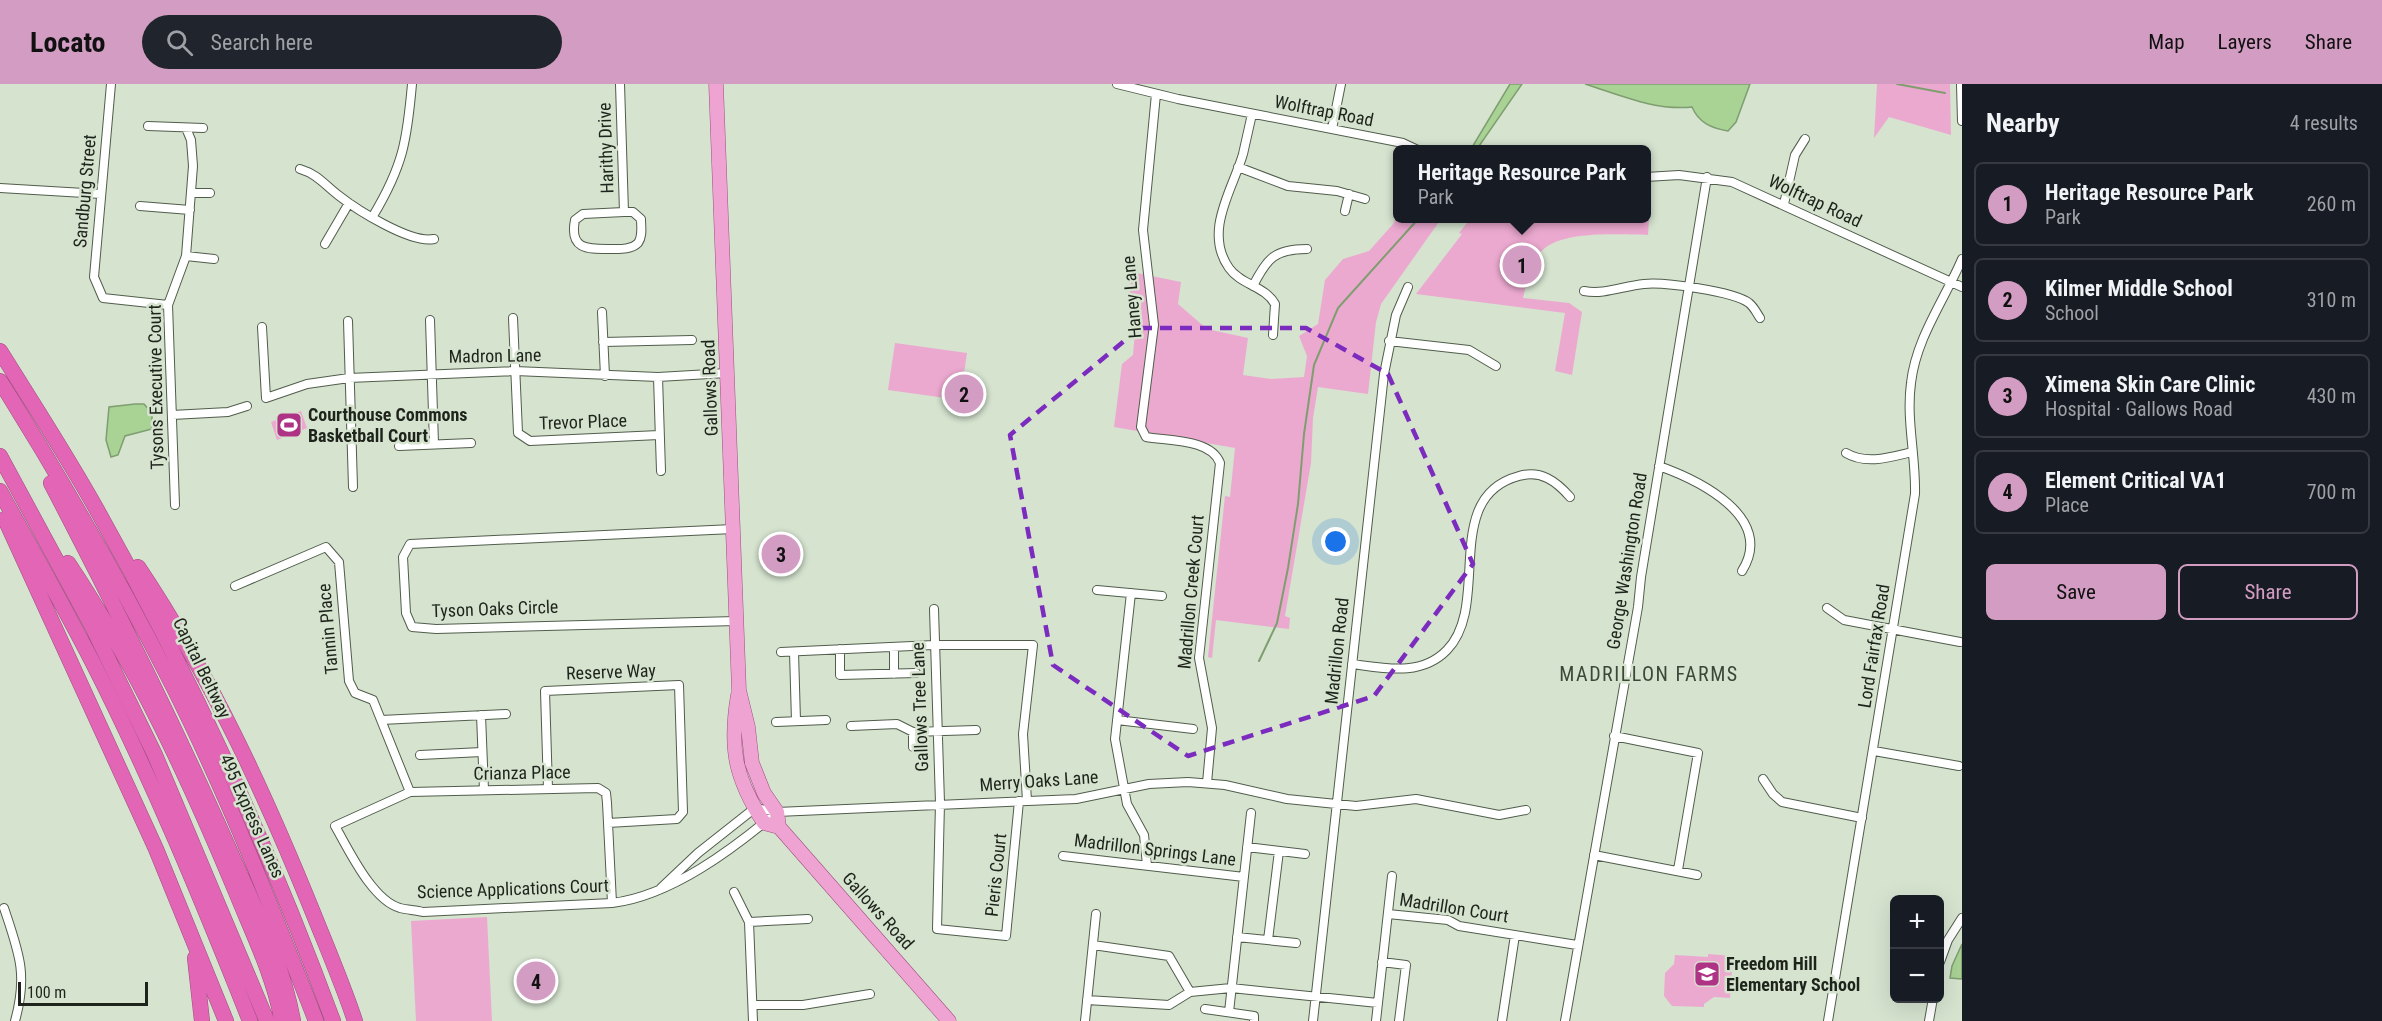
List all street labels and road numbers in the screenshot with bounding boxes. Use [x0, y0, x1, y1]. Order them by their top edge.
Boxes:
street label: Wolftrap Road [1273, 91, 1375, 130]
street label: Harithy Drive [593, 102, 618, 194]
street label: Sandburg Street [69, 133, 100, 248]
street label: Wolftrap Road [1765, 170, 1865, 231]
street label: Haney Lane [1117, 255, 1146, 339]
street label: Tysons Executive Court [144, 304, 167, 470]
street label: Gallows Road [697, 339, 722, 437]
street label: Madron Lane [448, 344, 542, 367]
street label: Trevor Place [539, 409, 627, 434]
street label: George Washington Road [1602, 471, 1651, 651]
street label: Madrillon Creek Court [1173, 514, 1208, 670]
street label: Lord Fairfax Road [1853, 582, 1894, 709]
street label: Tannin Place [313, 583, 342, 675]
street label: Tyson Oaks Circle [431, 596, 559, 621]
street label: Madrillon Road [1320, 597, 1353, 705]
street label: Capital Beltway [169, 614, 236, 722]
street label: Gallows Tree Lane [907, 642, 932, 772]
street label: Reserve Way [566, 659, 657, 684]
street label: 495 Express Lanes [216, 751, 289, 881]
street label: Crianza Place [473, 761, 571, 784]
street label: Merry Oaks Lane [979, 766, 1099, 795]
street label: Madrillon Springs Lane [1073, 829, 1237, 870]
street label: Pieris Court [981, 832, 1010, 918]
street label: Gallows Road [838, 868, 919, 954]
street label: Science Applications Court [417, 875, 609, 902]
street label: Madrillon Court [1398, 889, 1510, 926]

